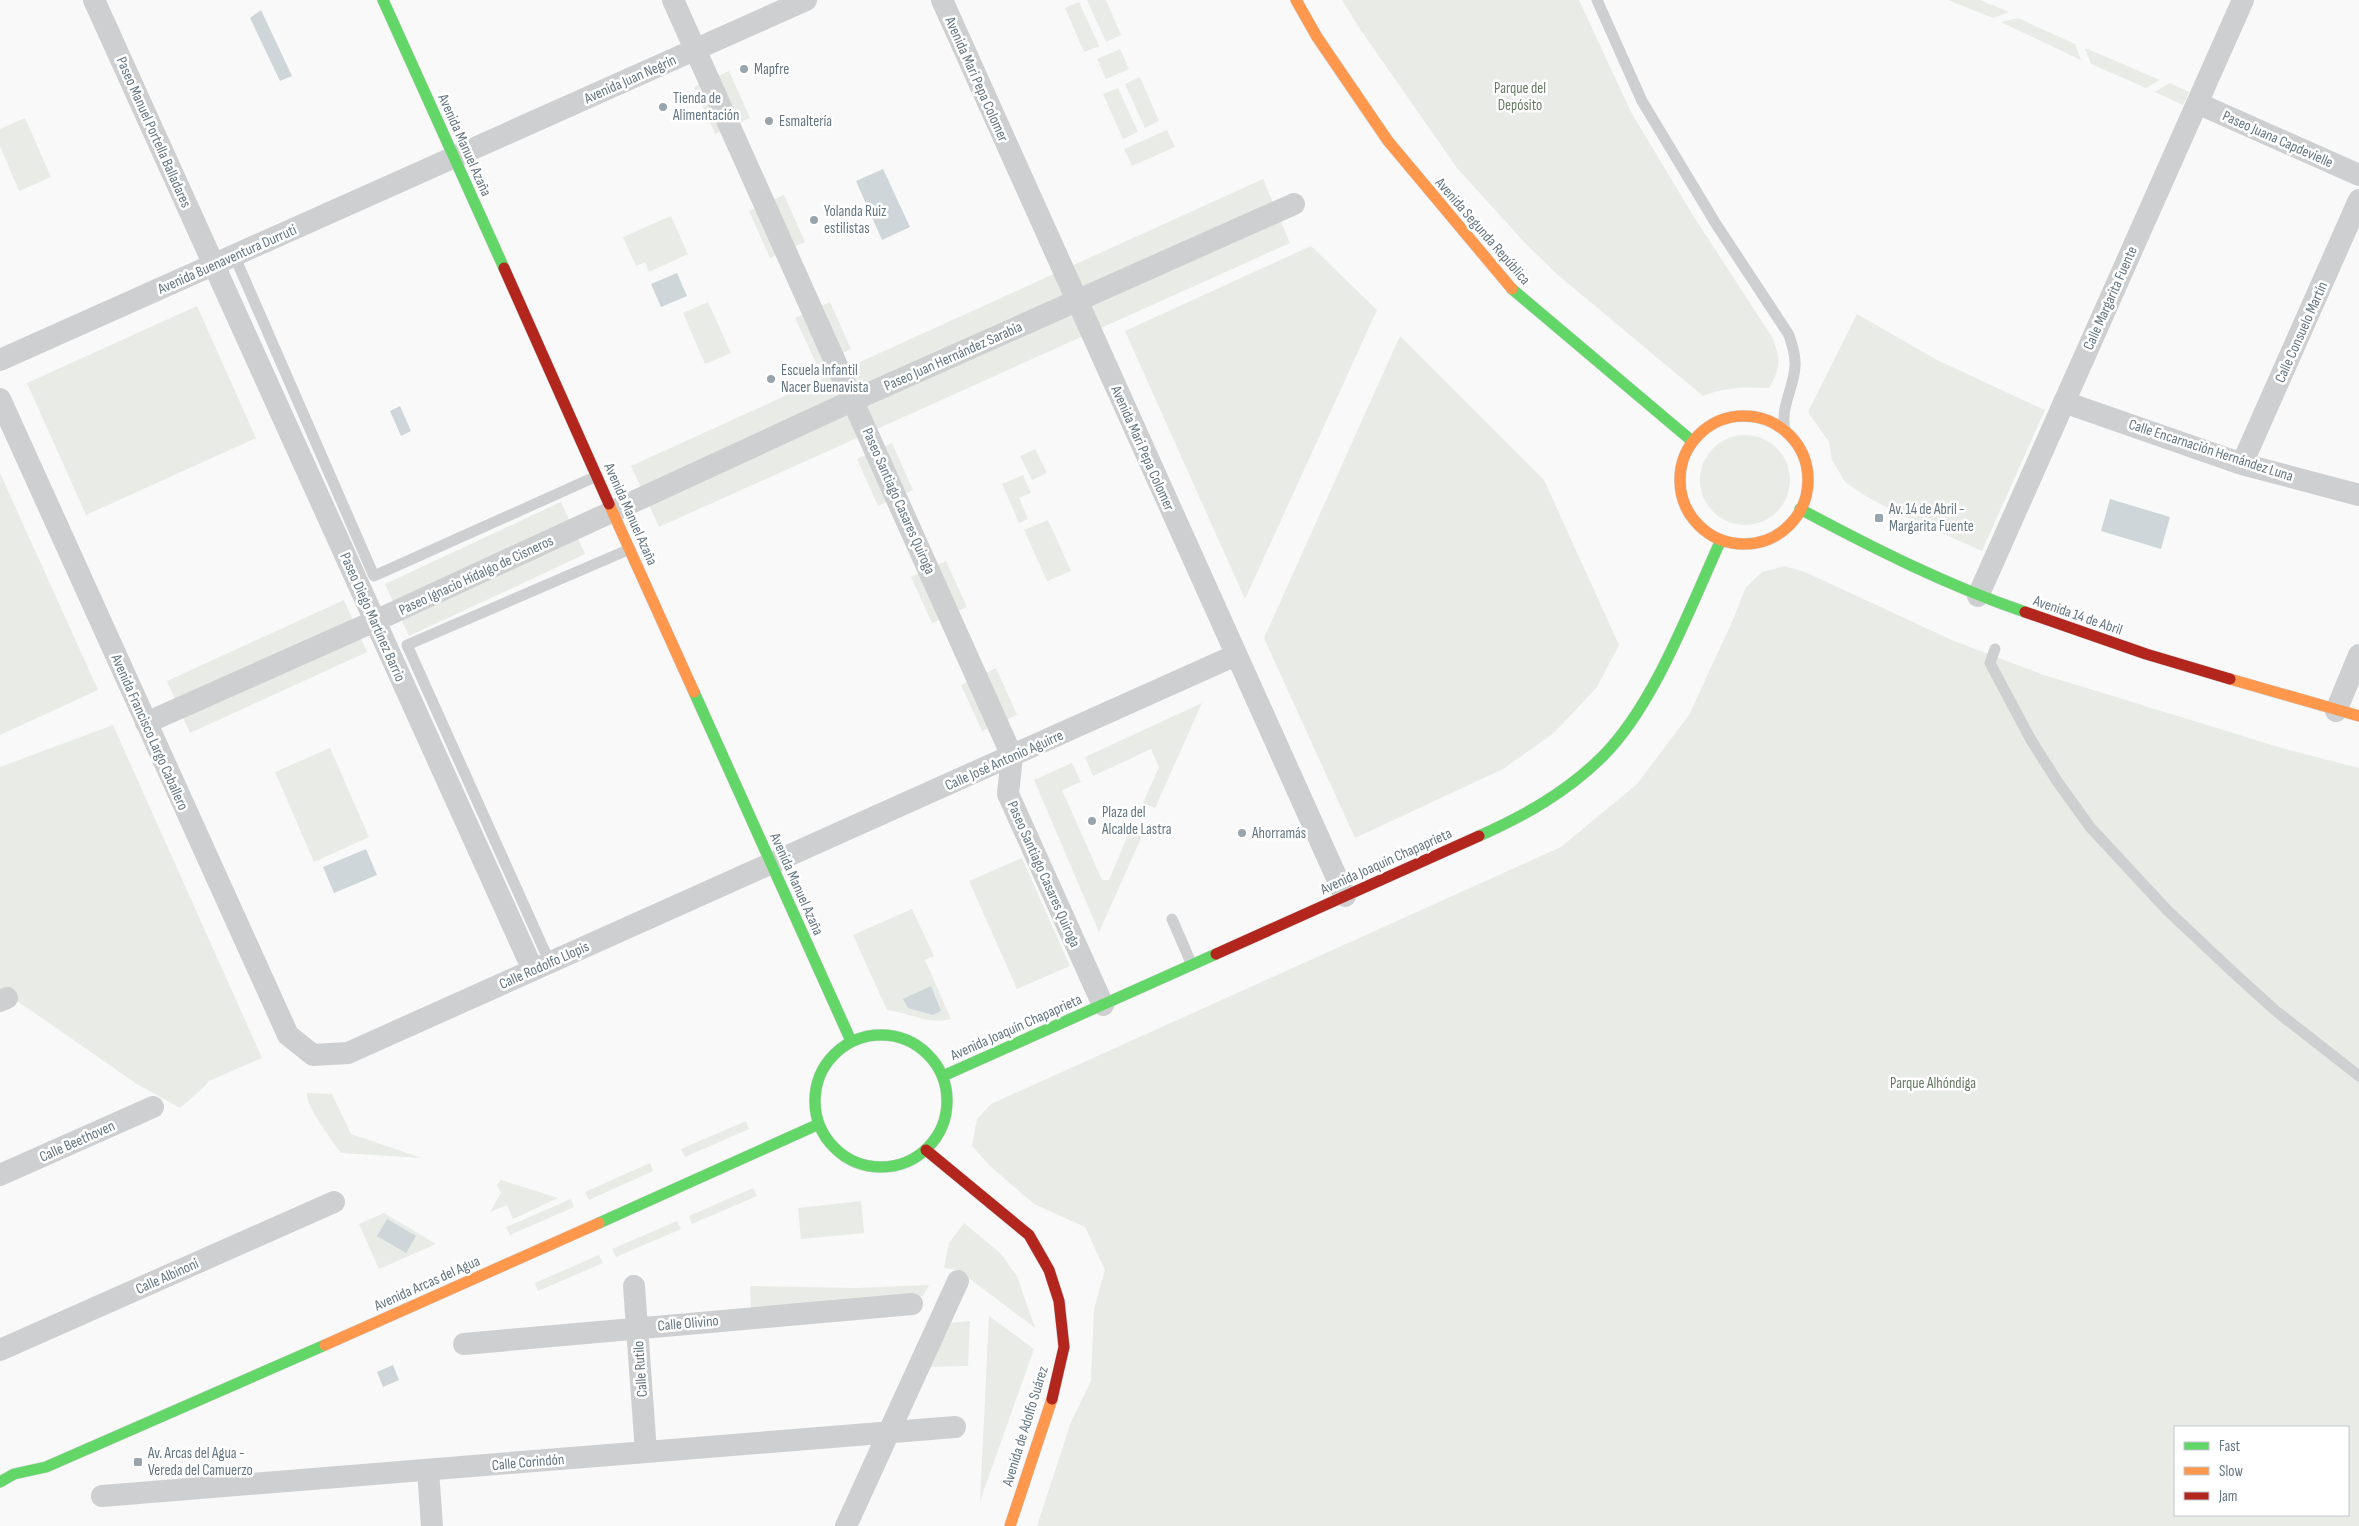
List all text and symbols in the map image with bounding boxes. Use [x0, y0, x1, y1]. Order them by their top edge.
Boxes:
street label: Avenida Mari Pepa Colomer [940, 13, 1013, 145]
street label: Avenida Juan Negrín [580, 51, 679, 109]
street label: Paseo Manuel Portella Balladares [112, 54, 195, 211]
place label: Mapfre [754, 60, 789, 79]
marker: Mapfre [738, 63, 750, 75]
park label: Parque del Depósito [1494, 79, 1546, 115]
place label: Tienda de Alimentación [672, 89, 739, 125]
street label: Avenida Manuel Azaña [433, 90, 496, 200]
marker: Tienda de Alimentación [657, 101, 669, 113]
street label: Paseo Juana Capdevielle [2220, 107, 2336, 172]
place label: Esmaltería [779, 112, 832, 131]
marker: Esmaltería [763, 115, 775, 127]
street label: Avenida Segunda República [1430, 173, 1535, 289]
place label: Yolanda Ruiz estilistas [824, 202, 887, 238]
marker: Yolanda Ruiz estilistas [808, 214, 820, 226]
street label: Avenida Buenaventura Durruti [154, 220, 300, 299]
street label: Calle Margarita Fuente [2079, 243, 2142, 353]
street label: Calle Consuelo Martín [2271, 279, 2332, 386]
street label: Paseo Juan Hernández Sarabia [881, 317, 1025, 396]
place label: Escuela Infantil Nacer Buenavista [781, 361, 869, 397]
marker: Escuela Infantil Nacer Buenavista [765, 373, 777, 385]
street label: Avenida Mari Pepa Colomer [1106, 382, 1179, 514]
street label: Calle Encarnación Hernández Luna [2126, 415, 2296, 486]
street label: Paseo Santiago Casares Quiroga [858, 425, 940, 578]
street label: Avenida Manuel Azaña [599, 459, 662, 569]
place label: Av. 14 de Abril - Margarita Fuente [1888, 500, 1974, 536]
marker: Av. 14 de Abril - Margarita Fuente [1873, 512, 1885, 524]
street label: Paseo Ignacio Hidalgo de Cisneros [396, 531, 557, 620]
street label: Paseo Diego Martínez Barrio [335, 550, 410, 685]
street label: Avenida 14 de Abril [2030, 591, 2125, 640]
street label: Avenida Francisco Largo Caballero [106, 650, 193, 813]
street label: Calle José Antonio Aguirre [942, 726, 1066, 795]
street label: Paseo Santiago Casares Quiroga [1003, 798, 1085, 951]
place label: Plaza del Alcalde Lastra [1101, 803, 1172, 839]
marker: Plaza del Alcalde Lastra [1086, 815, 1098, 827]
place label: Ahorramás [1251, 824, 1306, 843]
street label: Avenida Joaquín Chapaprieta [1317, 824, 1455, 899]
marker: Ahorramás [1236, 827, 1248, 839]
street label: Avenida Manuel Azaña [765, 829, 828, 939]
street label: Calle Rodolfo Llopis [496, 937, 592, 994]
street label: Avenida Joaquín Chapaprieta [947, 990, 1085, 1065]
park label: Parque Alhóndiga [1890, 1074, 1976, 1093]
street label: Calle Beethoven [36, 1116, 118, 1167]
street label: Avenida Arcas del Agua [370, 1252, 483, 1316]
street label: Calle Albinoni [133, 1254, 202, 1299]
street label: Calle Olivino [657, 1311, 719, 1336]
street label: Calle Rutilo [629, 1340, 652, 1398]
street label: Avenida de Adolfo Suárez [998, 1363, 1053, 1489]
legend [2174, 1426, 2349, 1516]
text: Fast [2219, 1437, 2241, 1456]
place label: Av. Arcas del Agua - Vereda del Camuerzo [147, 1444, 253, 1480]
street label: Calle Corindón [491, 1450, 565, 1475]
marker: Av. Arcas del Agua - Vereda del Camuerzo [132, 1456, 144, 1468]
text: Slow [2219, 1462, 2243, 1481]
text: Jam [2218, 1487, 2237, 1506]

